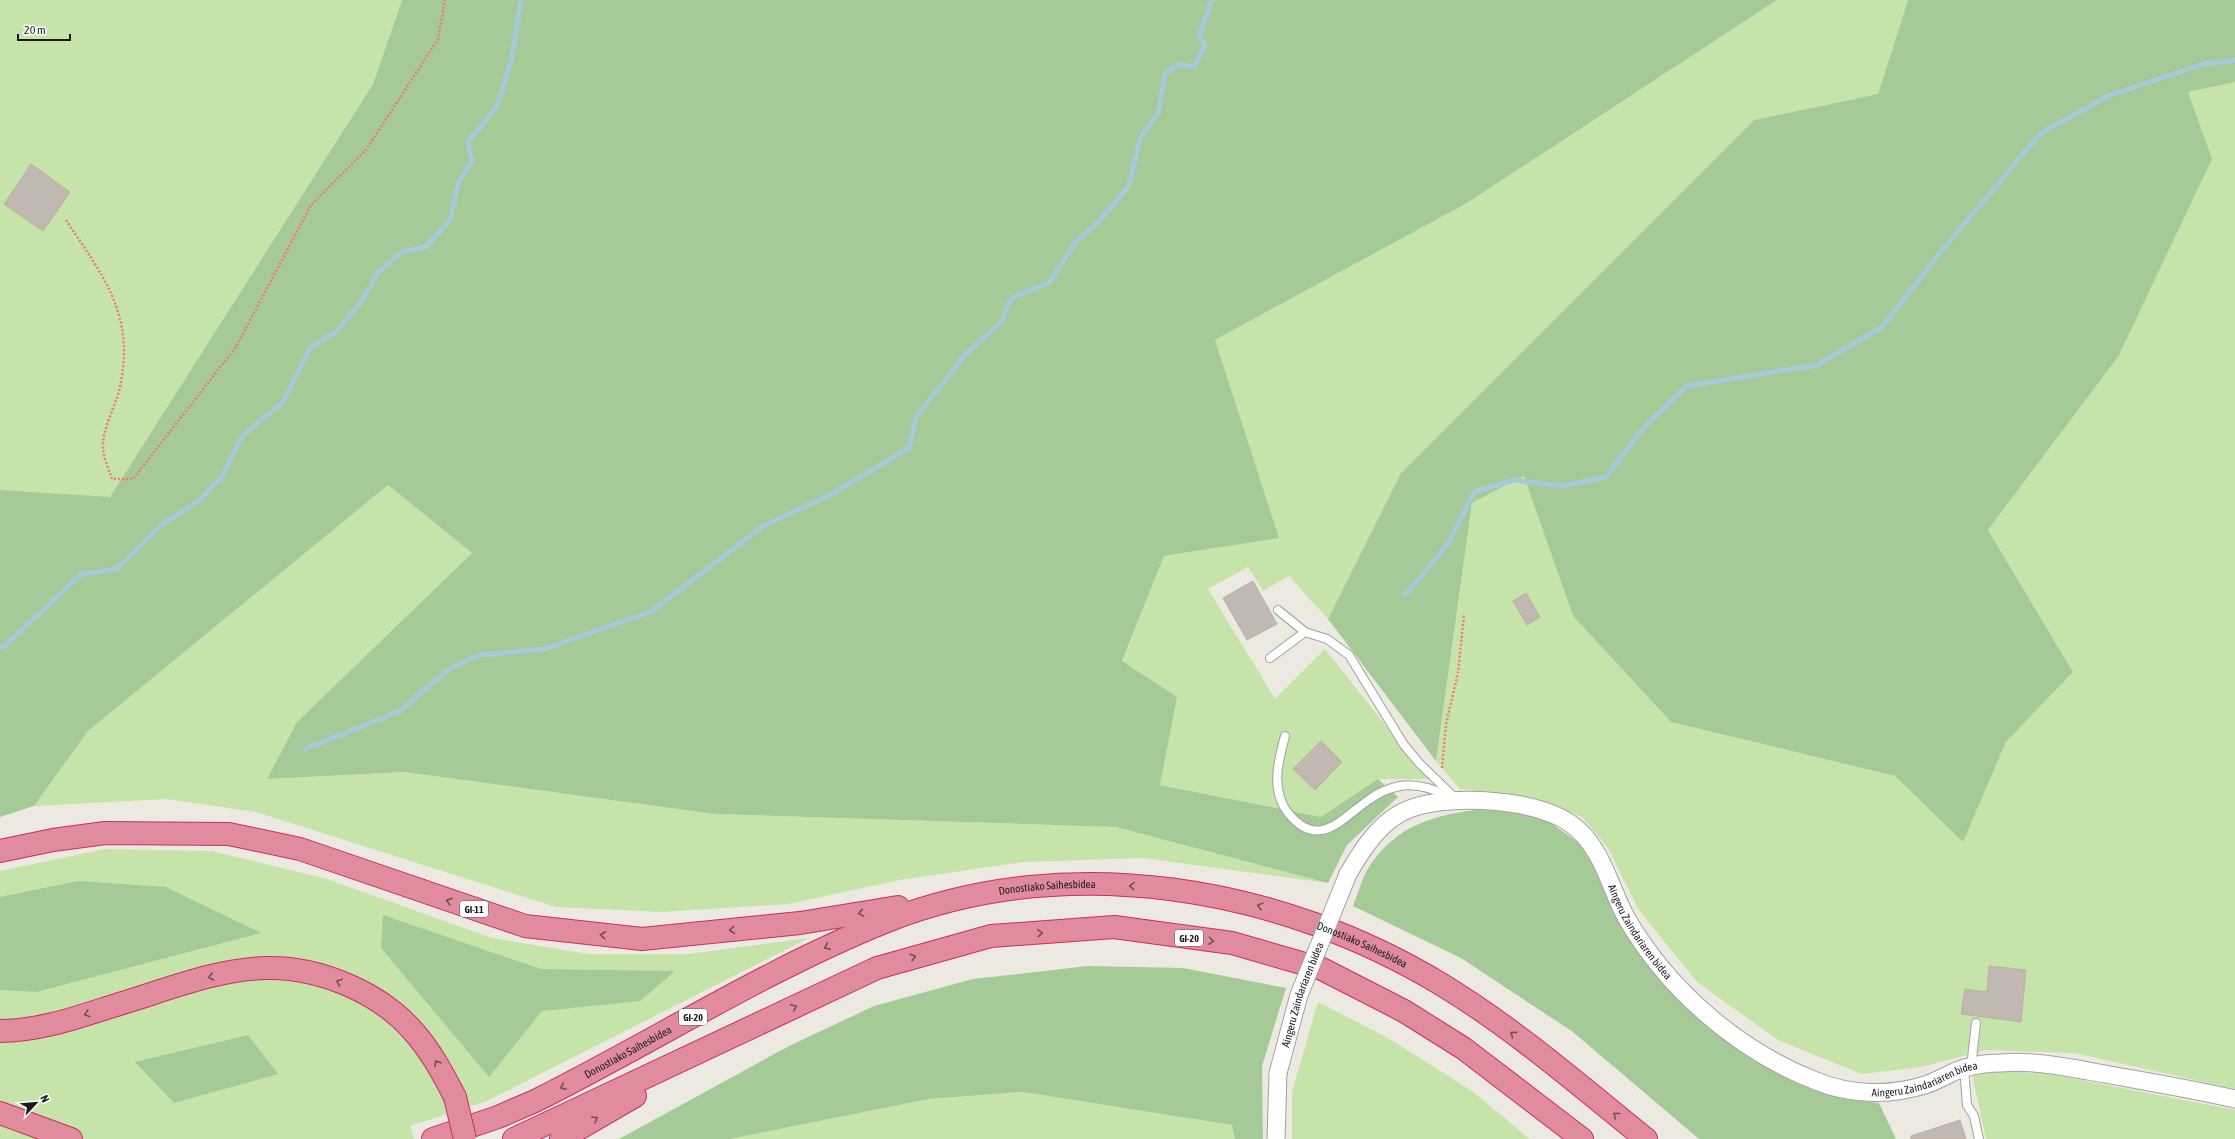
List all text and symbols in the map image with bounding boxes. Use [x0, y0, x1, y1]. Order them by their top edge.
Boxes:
scale bar [18, 16, 70, 42]
text: 20 m [24, 23, 46, 37]
street label: Donostiako Saihesbidea [998, 878, 1096, 897]
one-way arrow [1129, 881, 1135, 890]
street label: Aingeru Zaindariaren bidea [1606, 883, 1674, 982]
one-way arrow [446, 897, 453, 906]
road number: GI-11 [460, 901, 488, 917]
one-way arrow [1257, 903, 1263, 911]
one-way arrow [858, 909, 864, 917]
street label: Donostiako Saihesbidea [1315, 919, 1409, 970]
one-way arrow [729, 925, 735, 934]
one-way arrow [1037, 928, 1043, 937]
one-way arrow [600, 930, 606, 939]
road number: GI-20 [1175, 930, 1203, 946]
one-way arrow [1208, 936, 1214, 945]
street label: Aingeru Zaindariaren bidea [1279, 941, 1326, 1049]
one-way arrow [823, 942, 831, 950]
one-way arrow [910, 953, 917, 962]
one-way arrow [208, 972, 215, 981]
one-way arrow [335, 978, 342, 987]
one-way arrow [789, 1004, 797, 1012]
one-way arrow [83, 1009, 90, 1018]
road number: GI-20 [679, 1009, 707, 1025]
street label: Donostiako Saihesbidea [582, 1023, 674, 1080]
one-way arrow [1511, 1032, 1518, 1039]
street label: Aingeru Zaindariaren bidea [1872, 1059, 1978, 1098]
one-way arrow [434, 1060, 442, 1067]
one-way arrow [560, 1082, 568, 1089]
north arrow [16, 1083, 56, 1123]
text: N [38, 1093, 52, 1104]
one-way arrow [1613, 1112, 1620, 1119]
one-way arrow [591, 1117, 598, 1124]

